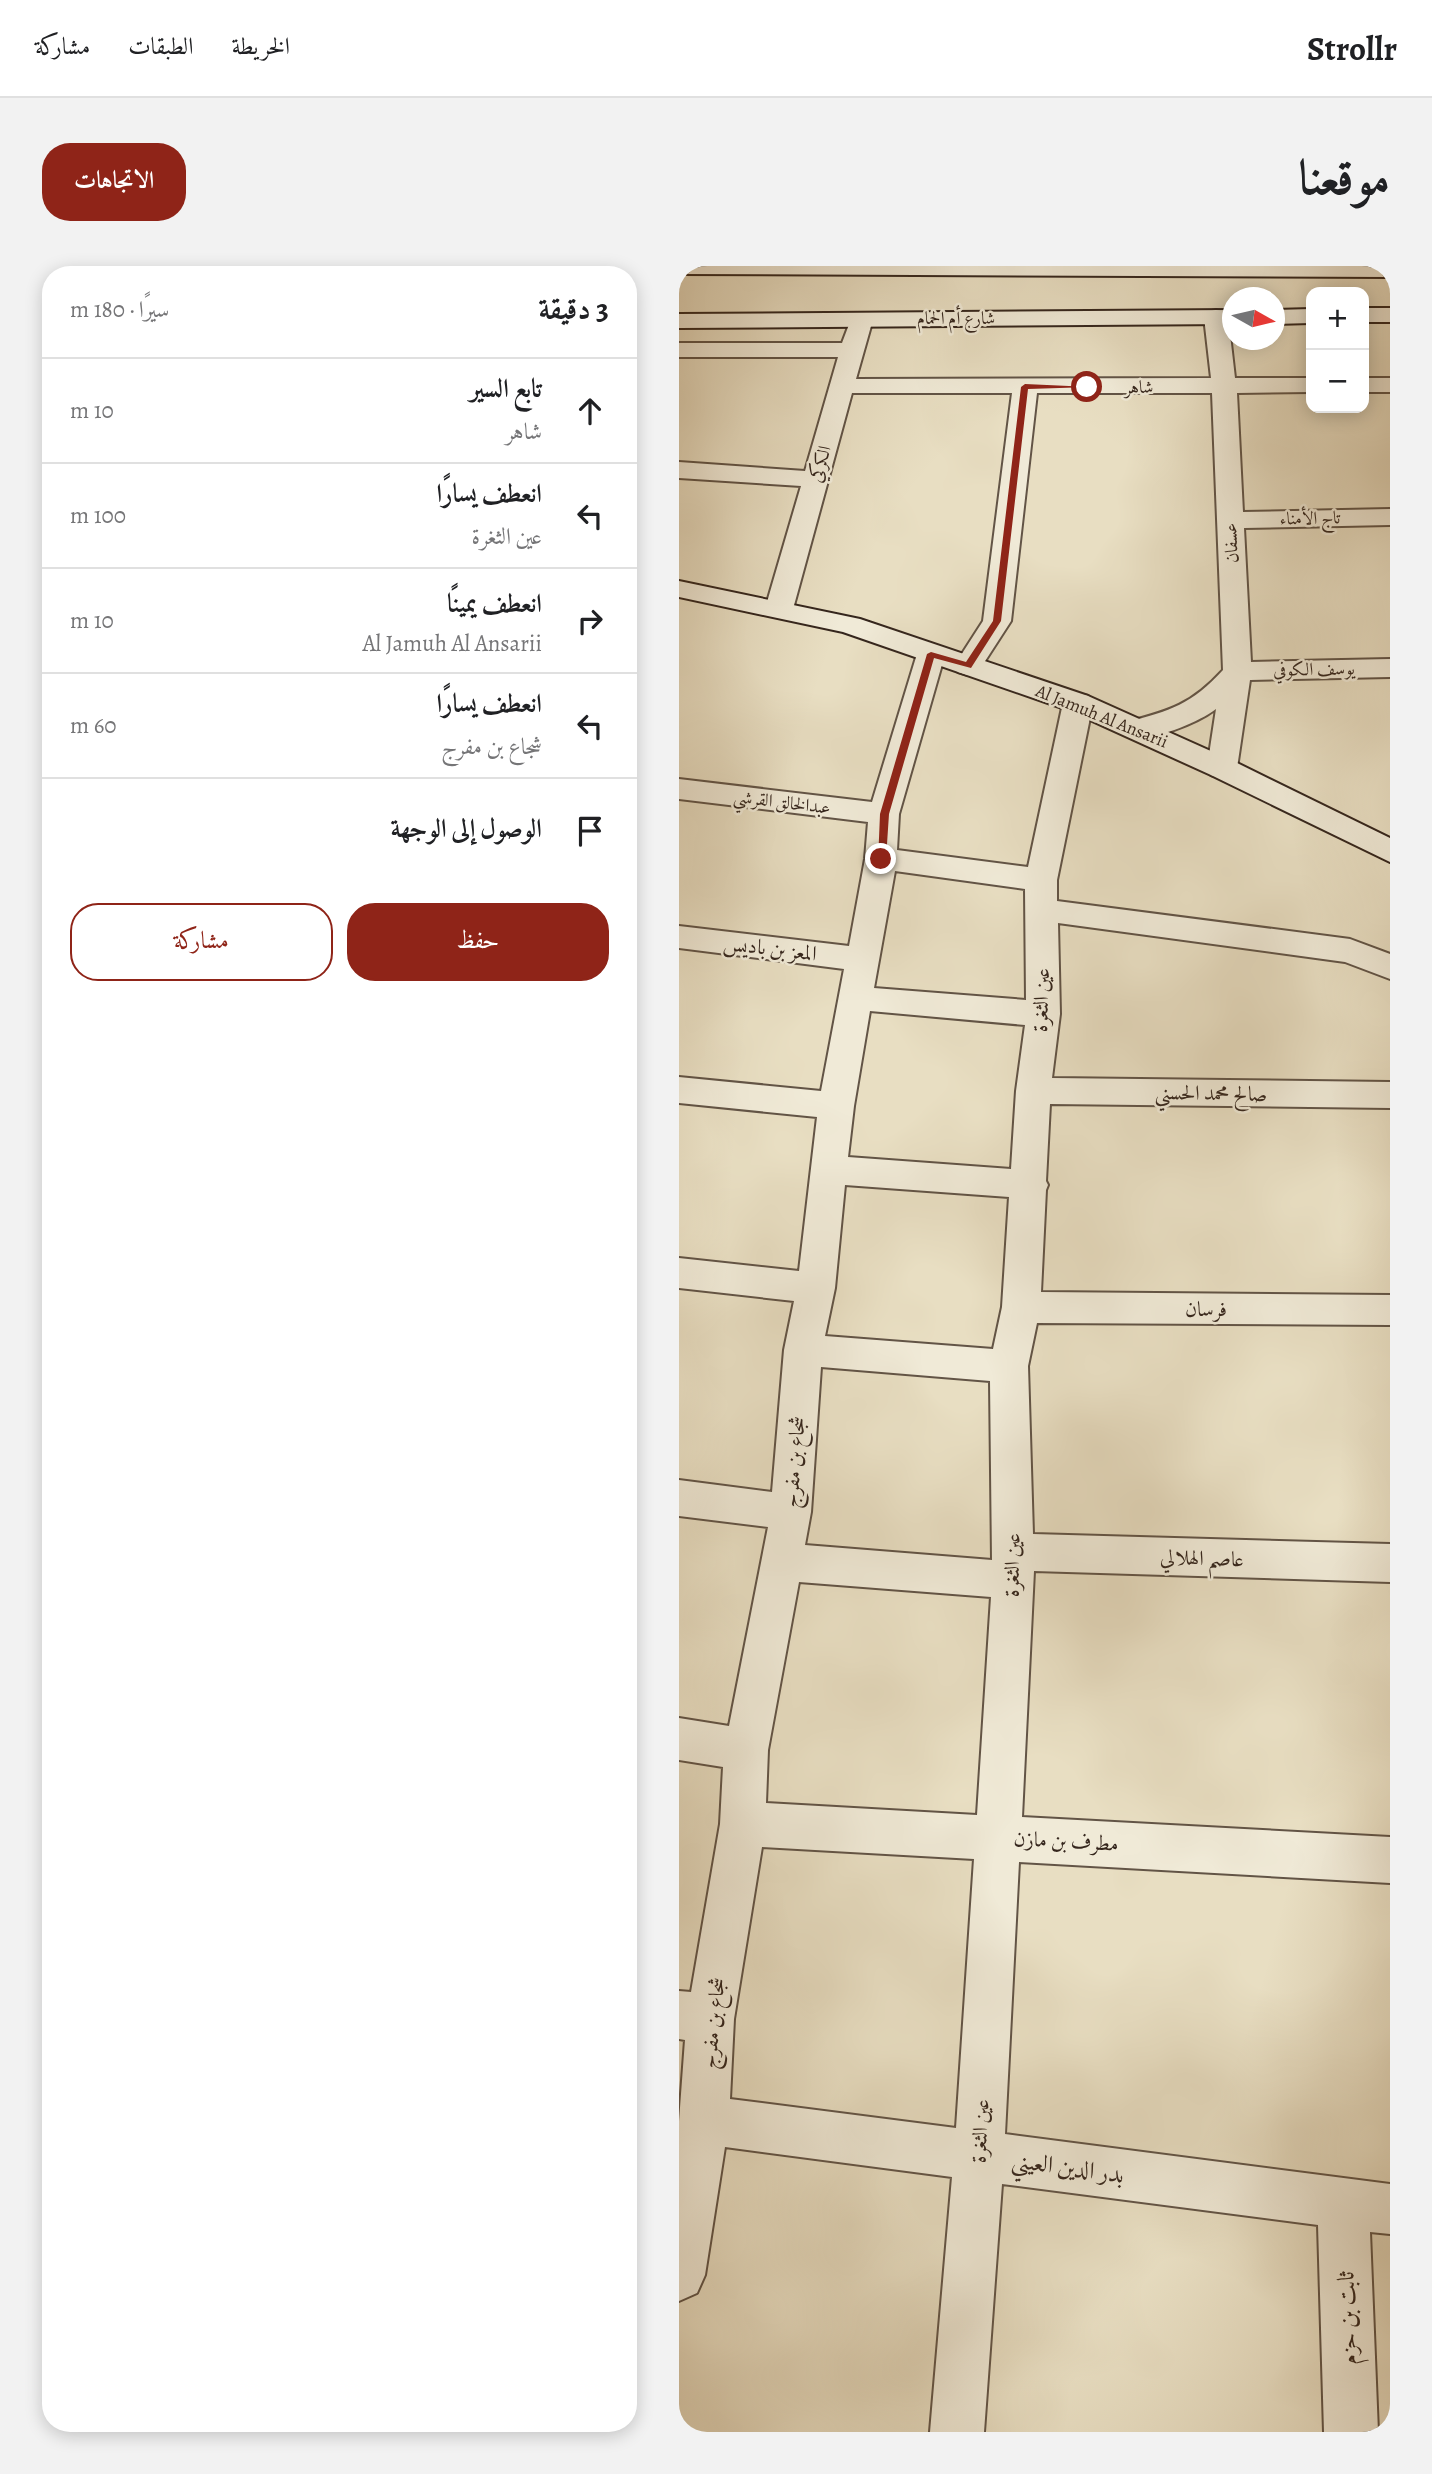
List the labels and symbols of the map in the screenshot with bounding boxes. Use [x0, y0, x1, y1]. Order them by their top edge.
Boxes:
north arrow [1222, 287, 1285, 350]
street label: شارع أم الحمام [917, 305, 995, 334]
route start [1071, 371, 1102, 402]
street label: شاهر [1122, 375, 1154, 399]
street label: الكركي [803, 443, 840, 486]
street label: تاج الأمناء [1279, 504, 1341, 535]
street label: عسفان [1218, 522, 1244, 564]
street label: يوسف الكوفي [1273, 656, 1357, 685]
street label: Al Jamuh Al Ansarii [1031, 678, 1172, 753]
street label: عبدالخالق القرشي [731, 784, 832, 825]
route end [865, 843, 896, 874]
street label: المعز بن باديس [722, 928, 818, 968]
street label: عين الثغرة [1026, 967, 1056, 1033]
street label: صالح محمد الحسني [1154, 1078, 1268, 1114]
street label: فرسان [1185, 1295, 1227, 1323]
street label: شجاع بن مفرج [776, 1415, 817, 1509]
street label: عين الثغرة [997, 1533, 1027, 1597]
street label: عاصم الهلالي [1159, 1543, 1245, 1580]
street label: مطرف بن مازن [1013, 1824, 1119, 1858]
street label: شجاع بن مفرج [694, 1976, 737, 2071]
street label: عين الثغرة [964, 2098, 996, 2164]
street label: بدر الدين العيني [1009, 2143, 1126, 2197]
street label: ثابت بن حزم [1329, 2270, 1370, 2365]

